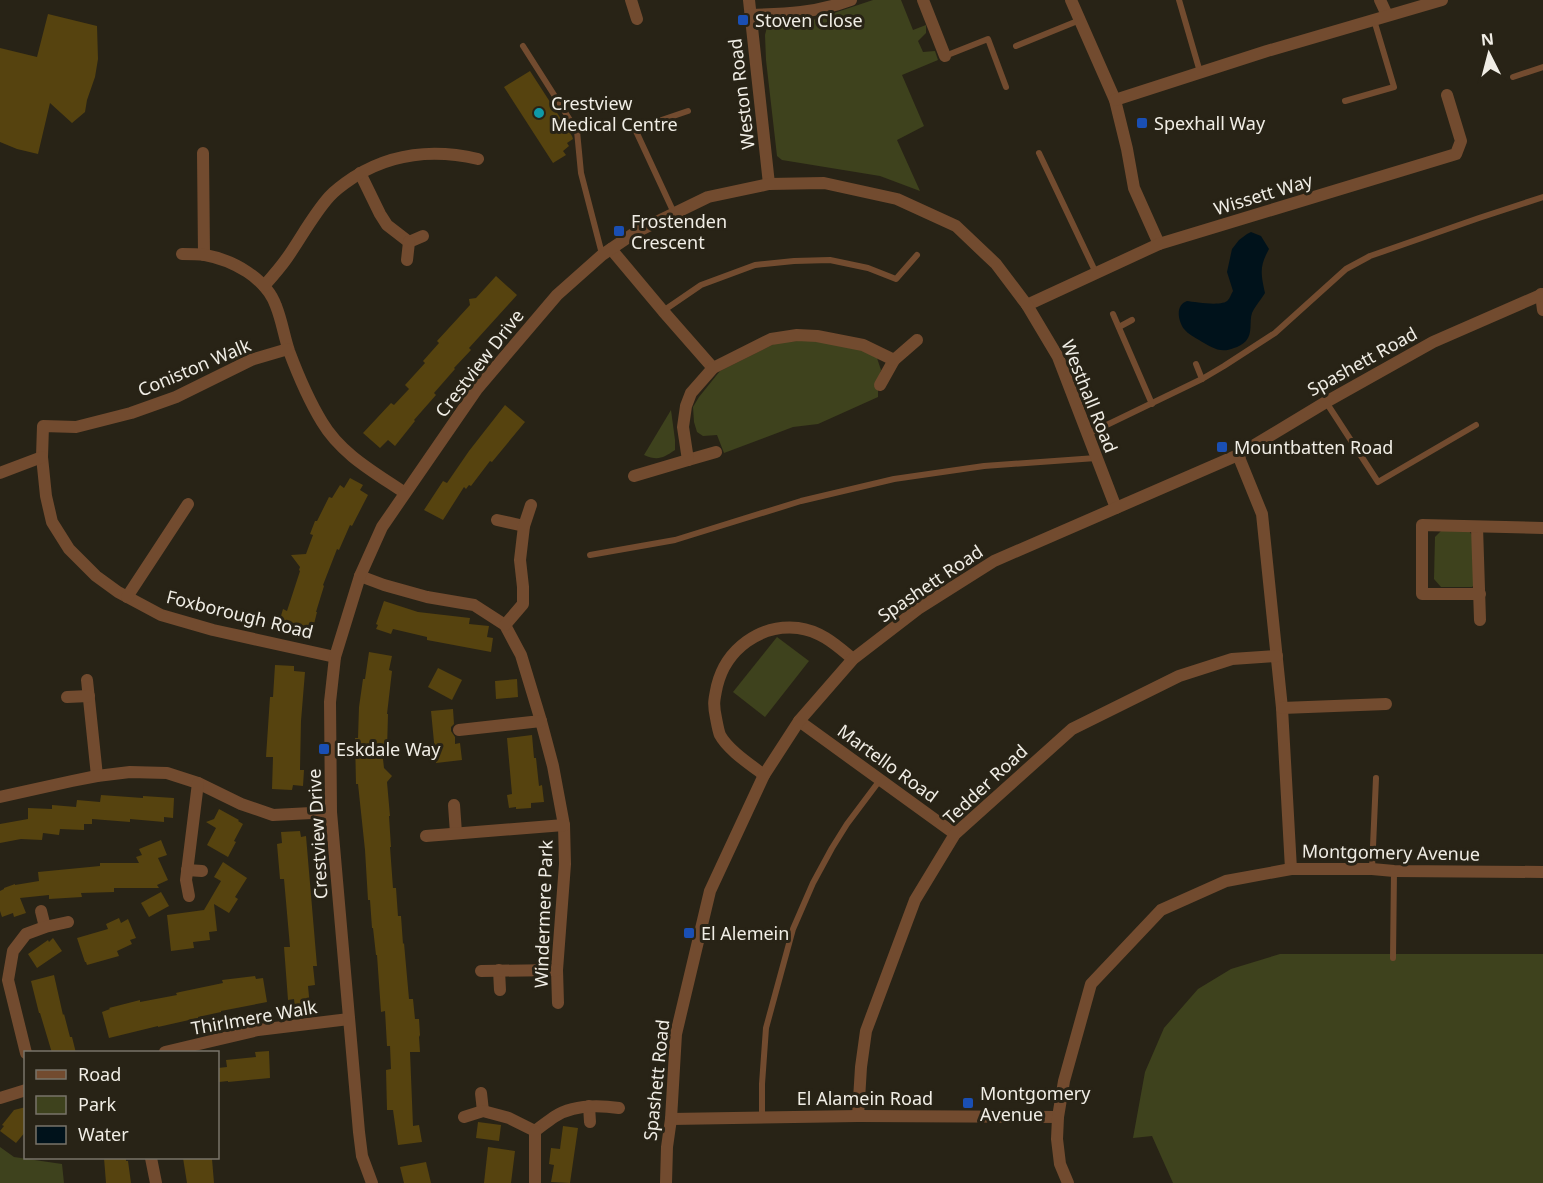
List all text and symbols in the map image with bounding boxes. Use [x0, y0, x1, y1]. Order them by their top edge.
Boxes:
place label: Stoven Close [755, 8, 863, 32]
marker: Stoven Close [736, 13, 750, 27]
north arrow [1459, 24, 1519, 84]
text: N [1480, 27, 1495, 51]
street label: Weston Road [722, 37, 760, 151]
place label: Crestview Medical Centre [551, 91, 678, 136]
marker: Crestview Medical Centre [532, 106, 546, 120]
place label: Spexhall Way [1154, 111, 1266, 135]
marker: Spexhall Way [1135, 116, 1149, 130]
street label: Wissett Way [1211, 167, 1316, 220]
place label: Frostenden Crescent [631, 209, 727, 254]
marker: Frostenden Crescent [612, 224, 626, 238]
street label: Crestview Drive [429, 304, 529, 422]
street label: Spashett Road [1303, 321, 1421, 401]
street label: Coniston Walk [134, 332, 255, 402]
street label: Westhall Road [1056, 336, 1124, 456]
place label: Mountbatten Road [1234, 435, 1393, 459]
marker: Mountbatten Road [1215, 440, 1229, 454]
street label: Spashett Road [873, 539, 987, 627]
street label: Foxborough Road [164, 584, 316, 644]
street label: Martello Road [833, 718, 943, 808]
place label: Eskdale Way [336, 737, 441, 761]
street label: Tedder Road [938, 739, 1032, 829]
marker: Eskdale Way [317, 742, 331, 756]
street label: Crestview Drive [302, 768, 332, 900]
street label: Montgomery Avenue [1302, 838, 1480, 866]
street label: Windermere Park [528, 839, 558, 988]
place label: El Alemein [701, 921, 789, 945]
marker: El Alemein [682, 926, 696, 940]
street label: Thirlmere Walk [189, 994, 319, 1040]
street label: Spashett Road [638, 1018, 674, 1142]
legend [24, 1051, 219, 1159]
text: Road [78, 1062, 121, 1086]
place label: Montgomery Avenue [980, 1081, 1091, 1126]
street label: El Alamein Road [797, 1086, 933, 1110]
text: Park [78, 1092, 116, 1116]
marker: Montgomery Avenue [961, 1096, 975, 1110]
text: Water [78, 1122, 129, 1146]

